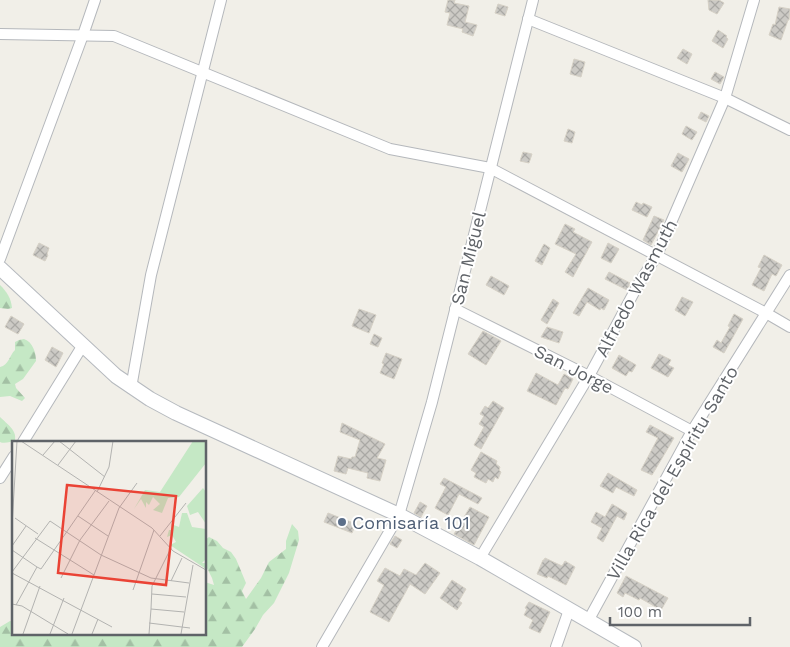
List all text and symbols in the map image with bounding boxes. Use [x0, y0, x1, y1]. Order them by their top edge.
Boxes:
street label: San Miguel [446, 209, 490, 307]
street label: Alfredo Wasmuth [591, 216, 681, 360]
street label: San Jorge [531, 340, 617, 398]
street label: Villa Rica del Espíritu Santo [602, 362, 742, 584]
inset map [12, 441, 206, 634]
place label: Comisaría 101 [352, 512, 470, 533]
marker: Comisaría 101 [336, 516, 348, 528]
scale bar [610, 594, 750, 626]
text: 100 m [618, 603, 662, 621]

